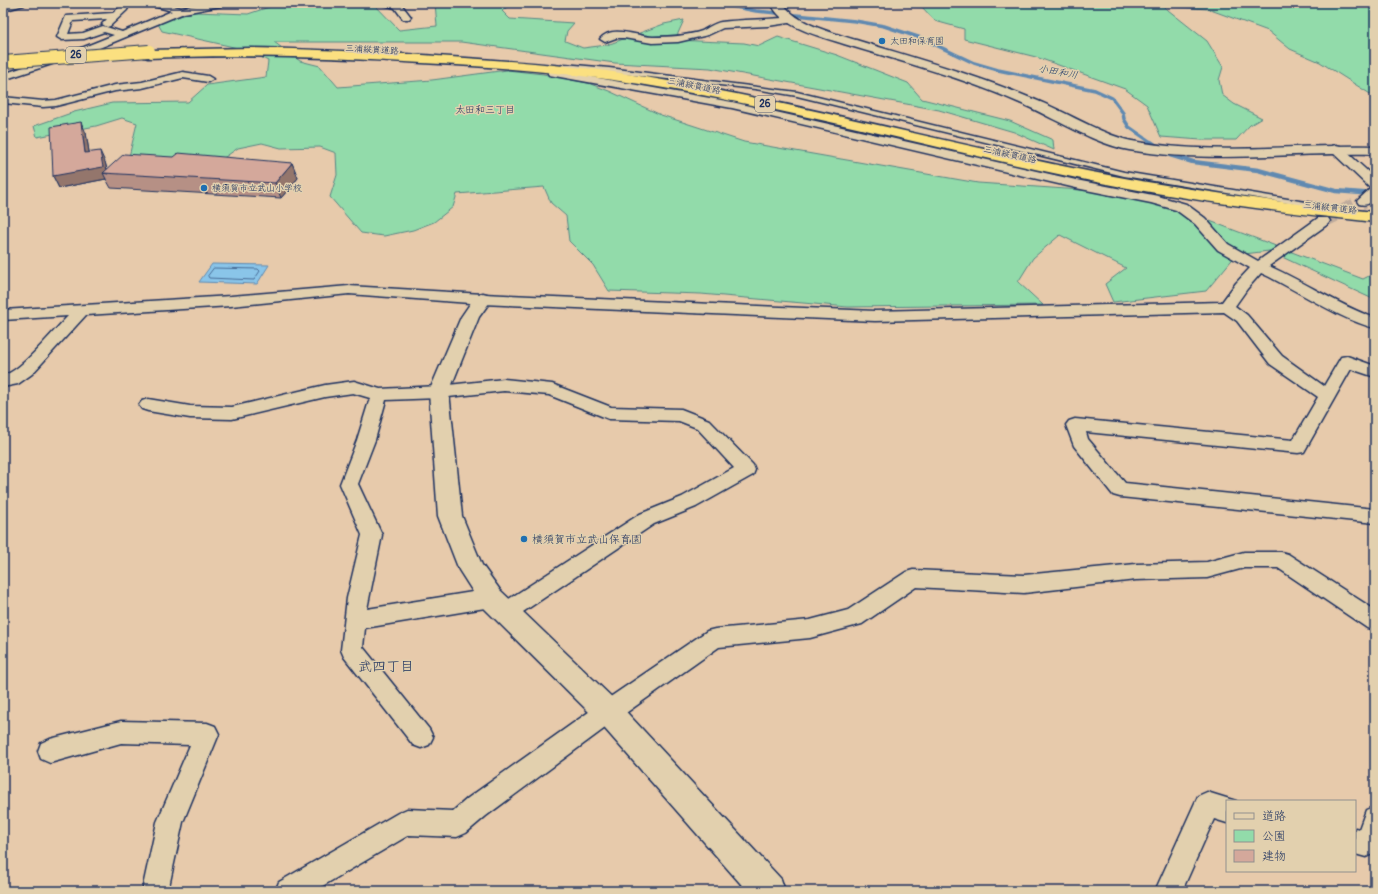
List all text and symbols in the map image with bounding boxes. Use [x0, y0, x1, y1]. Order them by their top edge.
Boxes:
marker: 太田和保育園 [877, 36, 887, 46]
place label: 太田和保育園 [890, 36, 944, 47]
street label: 三浦縦貫道路 [345, 43, 399, 57]
road number: 26 [66, 47, 86, 63]
water label: 小田和川 [1037, 62, 1079, 82]
street label: 三浦縦貫道路 [666, 75, 722, 97]
road number: 26 [755, 96, 775, 112]
district label: 太田和三丁目 [455, 104, 515, 116]
street label: 三浦縦貫道路 [982, 144, 1038, 166]
marker: 横須賀市立武山小学校 [199, 183, 209, 193]
place label: 横須賀市立武山小学校 [212, 183, 302, 194]
street label: 三浦縦貫道路 [1303, 200, 1357, 216]
place label: 横須賀市立武山保育園 [532, 533, 642, 546]
marker: 横須賀市立武山保育園 [519, 534, 529, 544]
district label: 武四丁目 [358, 658, 414, 675]
legend [1226, 800, 1356, 872]
text: 道路 [1262, 809, 1286, 824]
text: 公園 [1262, 829, 1286, 844]
text: 建物 [1262, 849, 1286, 864]

